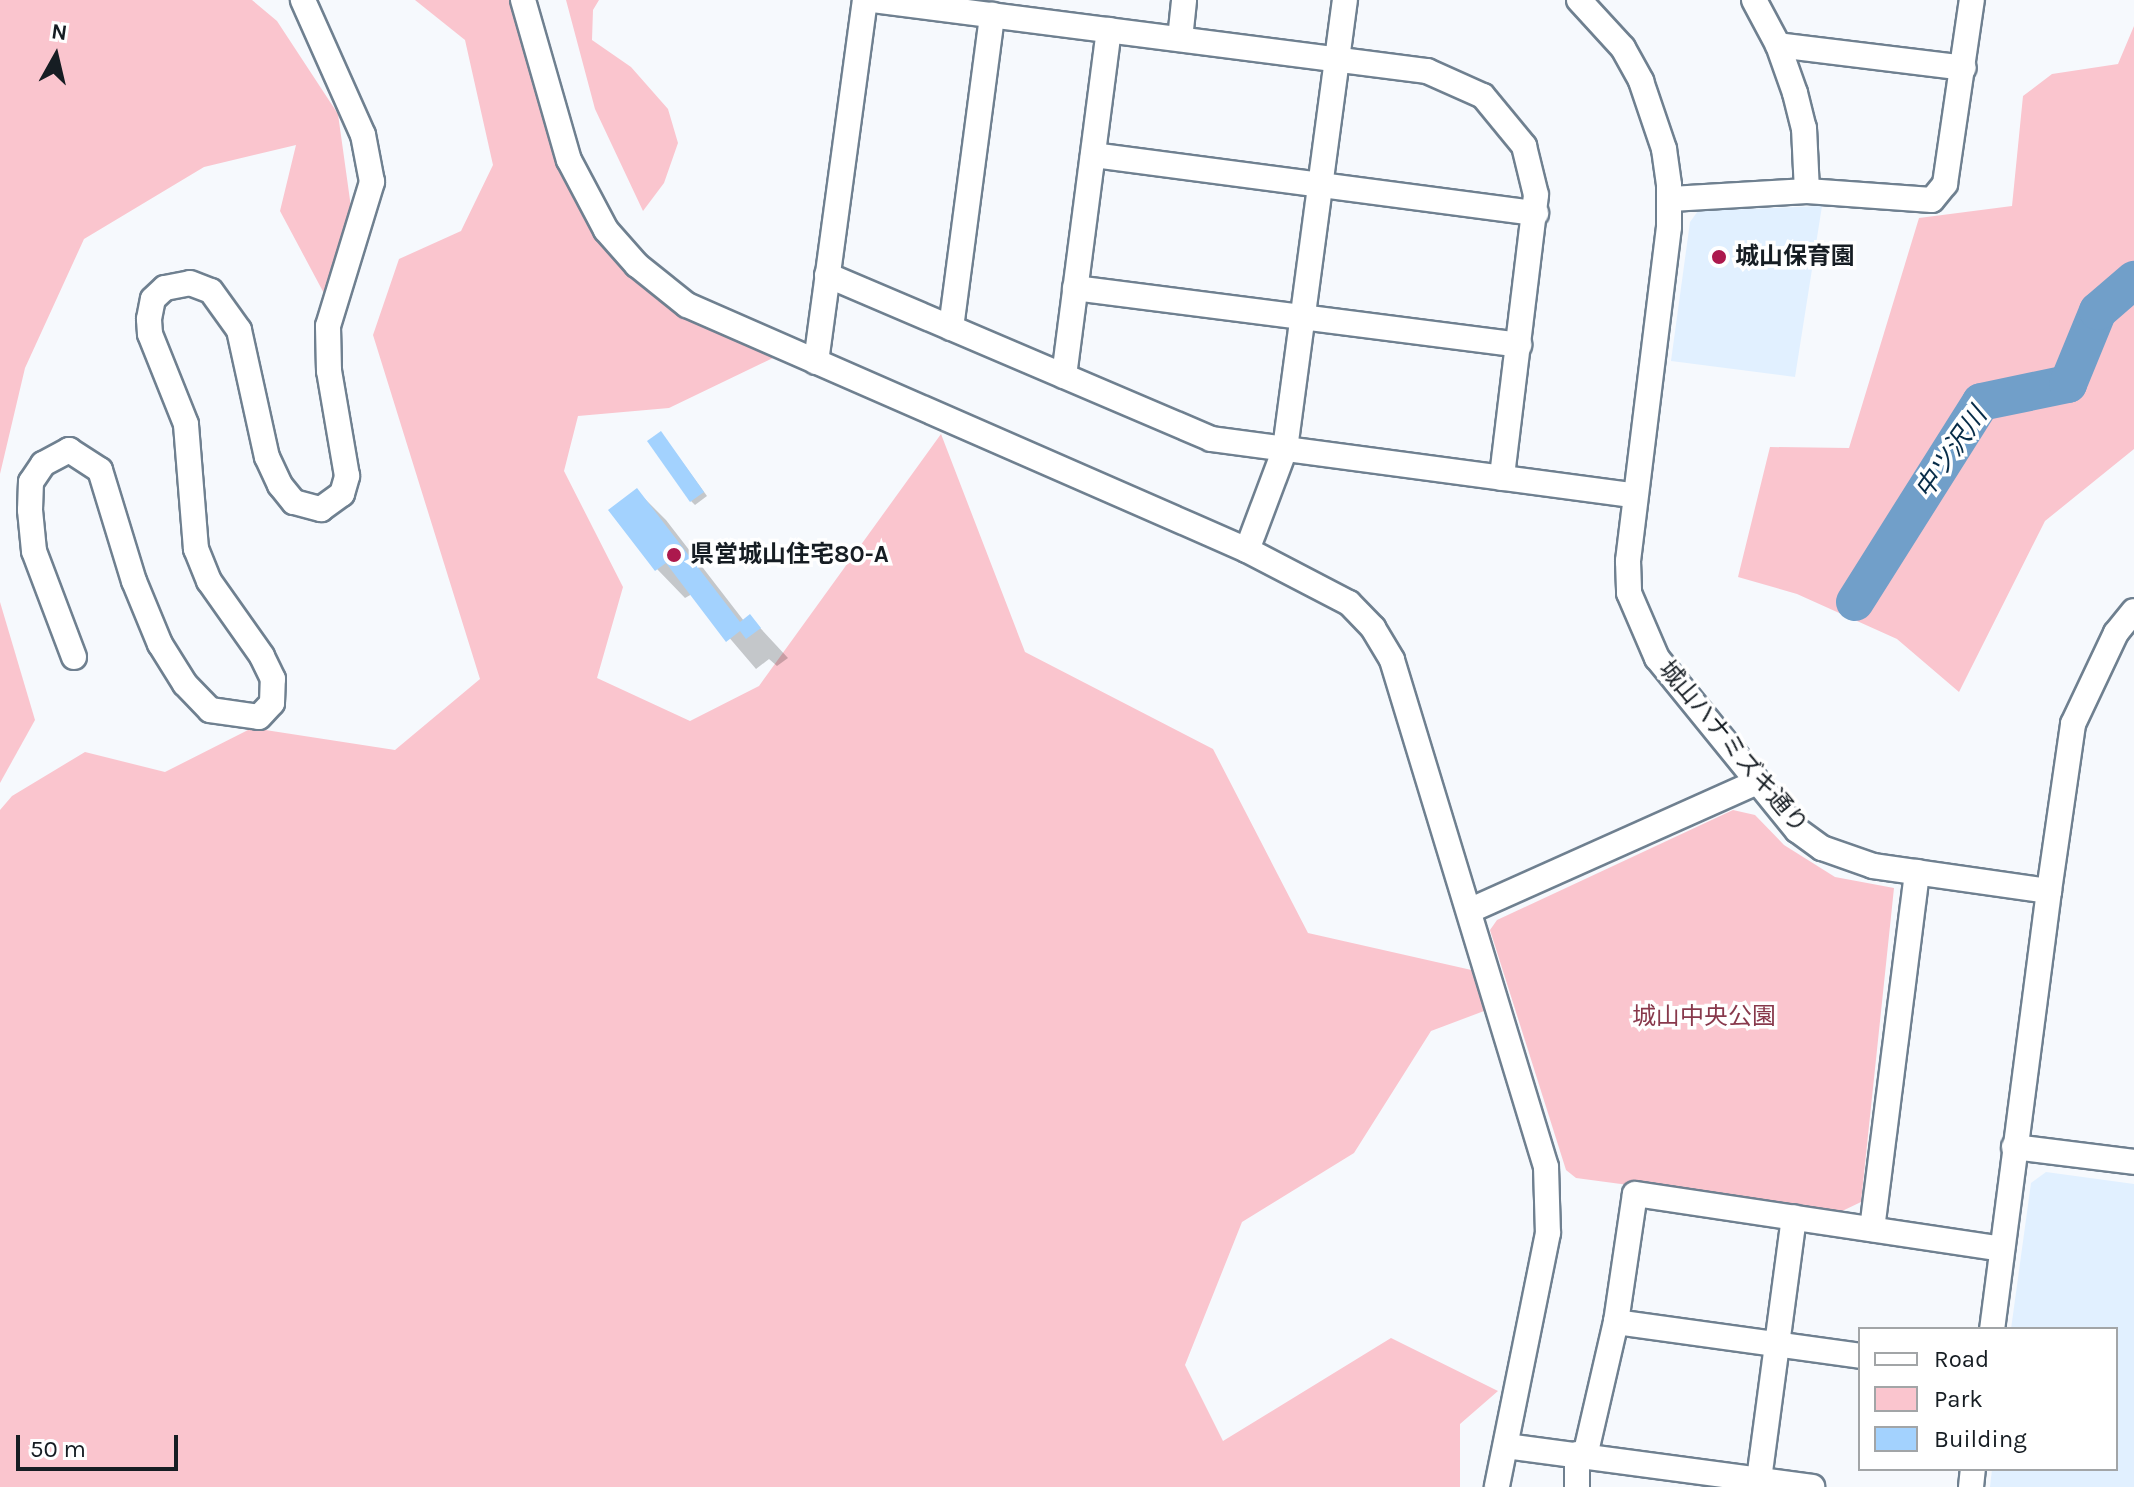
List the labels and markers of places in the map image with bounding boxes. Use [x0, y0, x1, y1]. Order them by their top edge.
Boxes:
place label: 城山保育園 [1735, 243, 1855, 271]
marker: 城山保育園 [1710, 248, 1728, 266]
place label: 県営城山住宅80-A [690, 541, 889, 569]
marker: 県営城山住宅80-A [665, 546, 683, 564]

